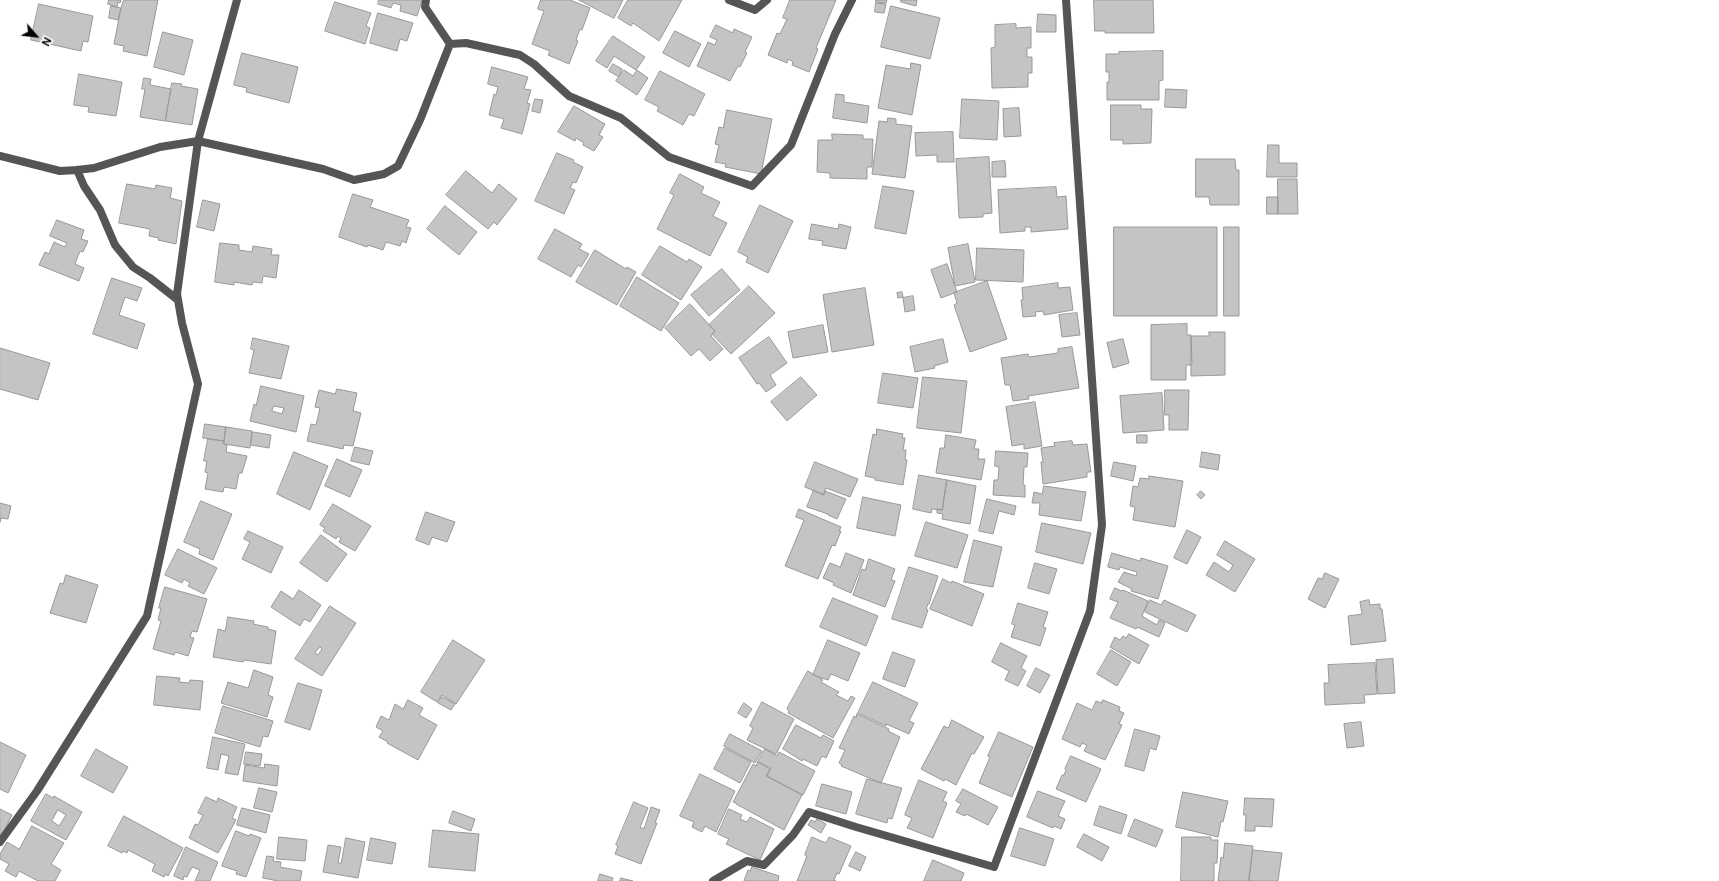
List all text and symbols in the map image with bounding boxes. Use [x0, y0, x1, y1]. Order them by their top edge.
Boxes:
north arrow [16, 16, 56, 56]
text: N [39, 35, 55, 48]

